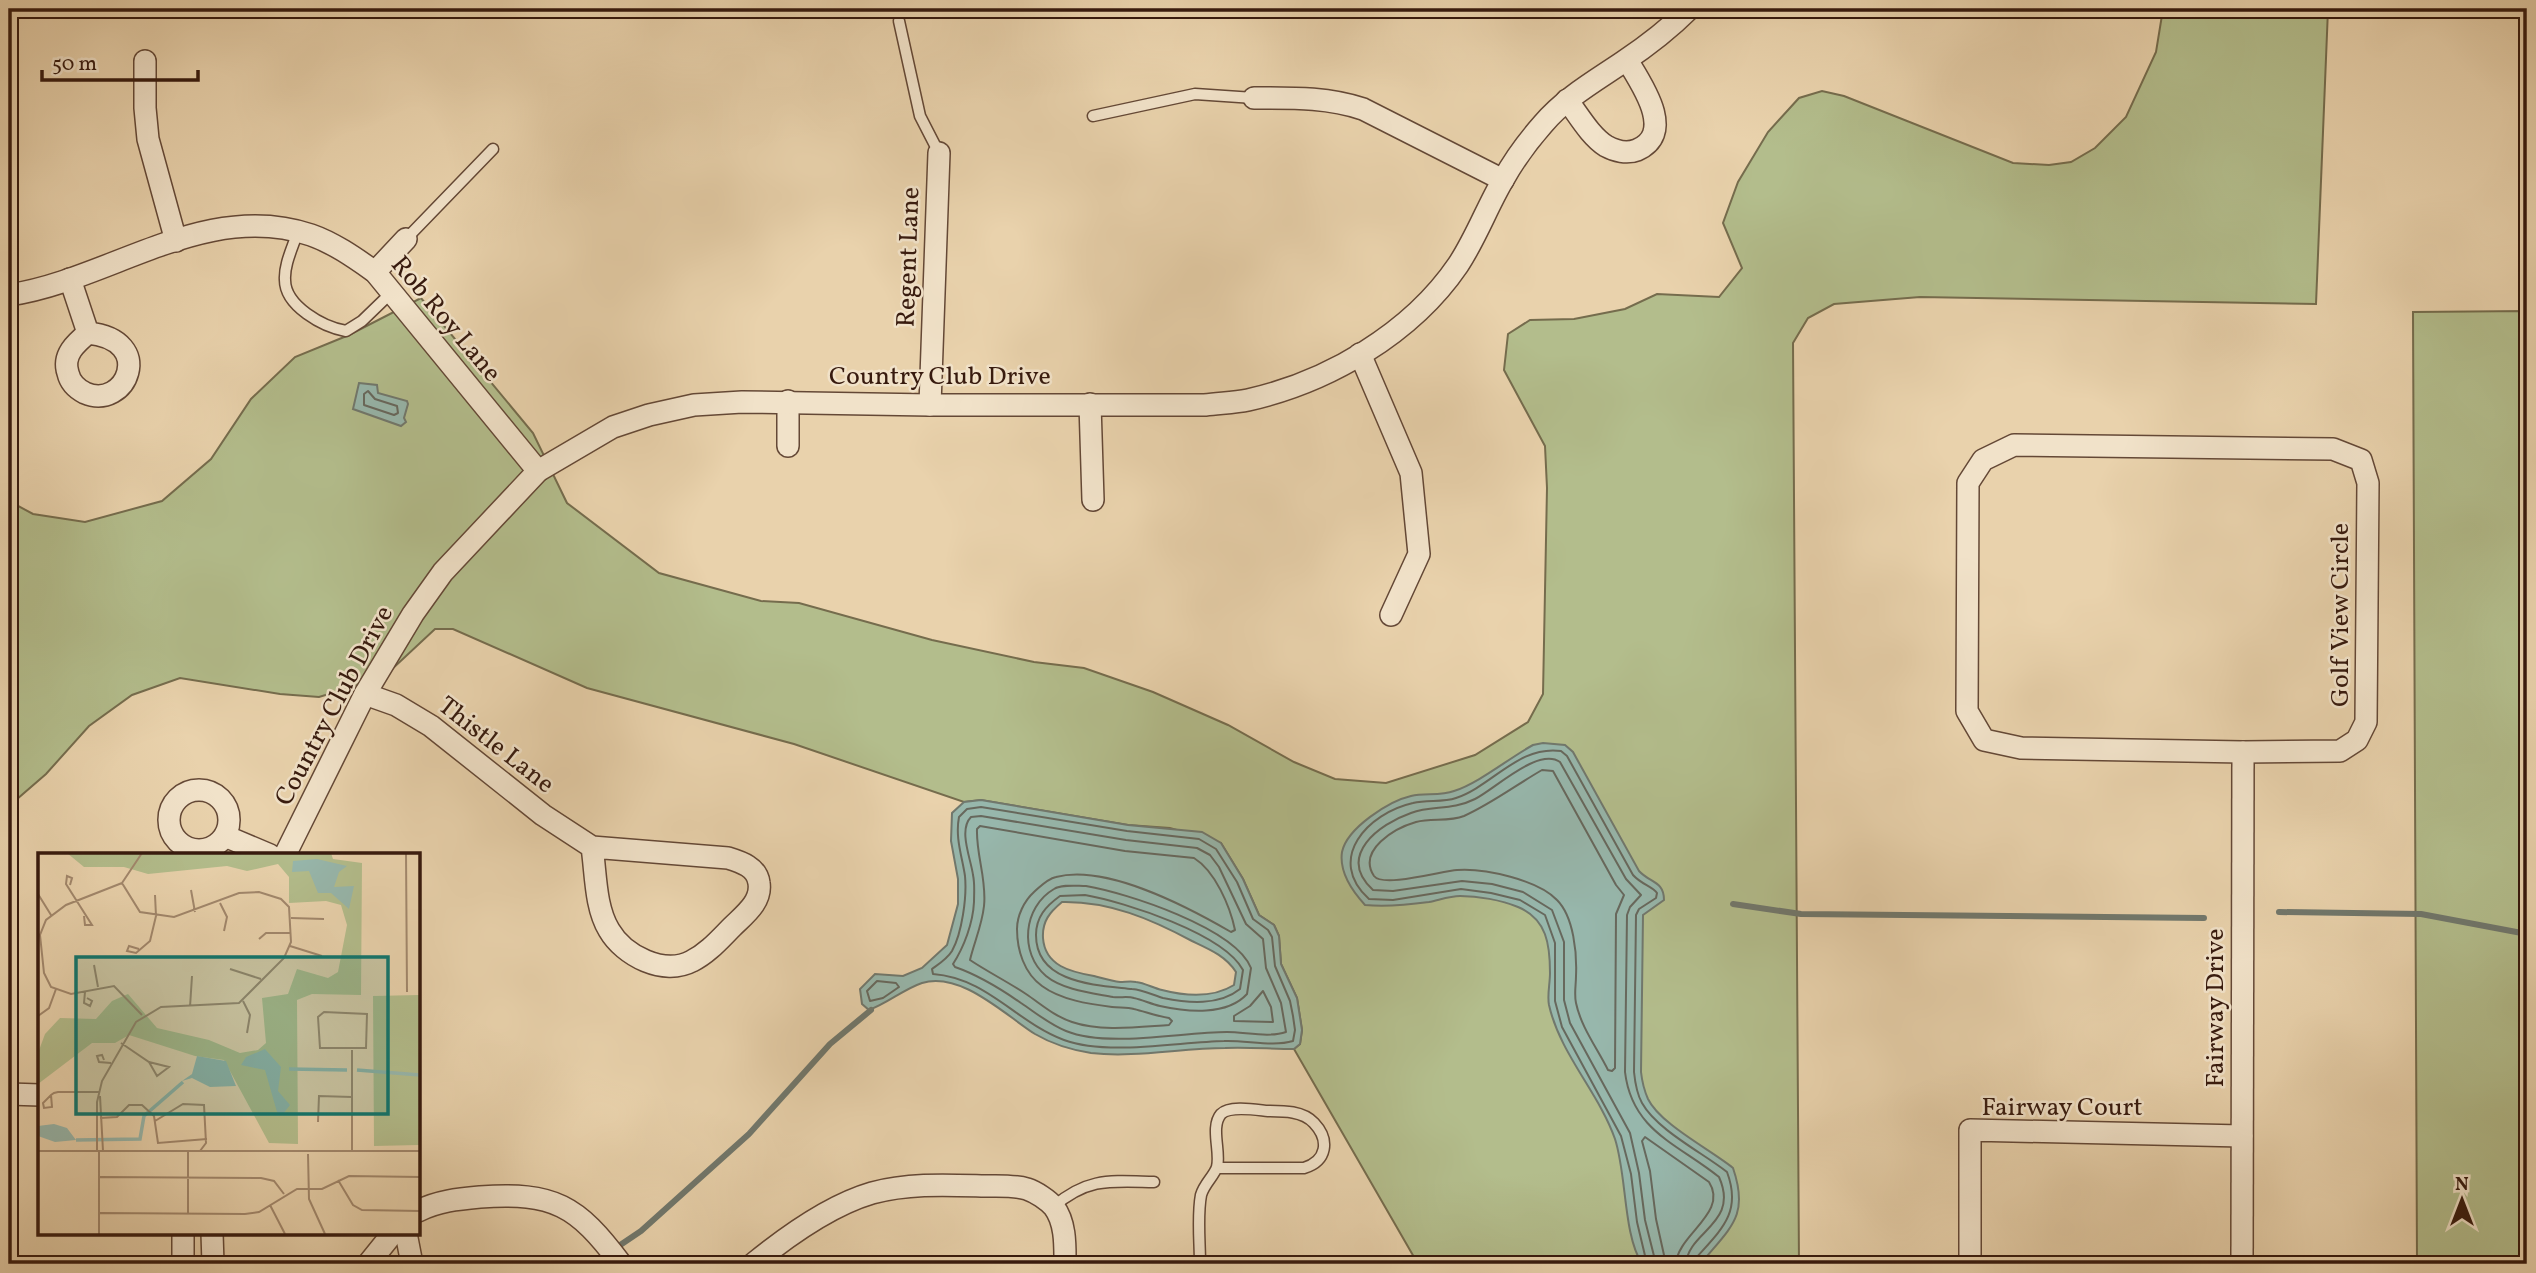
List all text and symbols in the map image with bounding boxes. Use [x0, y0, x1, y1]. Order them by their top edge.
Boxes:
scale bar [42, 38, 198, 82]
text: 50 m [52, 50, 97, 79]
street label: Regent Lane [889, 186, 929, 328]
street label: Rob Roy Lane [382, 248, 509, 390]
street label: Country Club Drive [829, 359, 1051, 395]
street label: Golf View Circle [2323, 523, 2359, 707]
street label: Country Club Drive [267, 600, 403, 812]
street label: Thistle Lane [430, 689, 562, 803]
inset map [38, 853, 420, 1234]
street label: Fairway Drive [2198, 928, 2234, 1088]
street label: Fairway Court [1981, 1090, 2143, 1126]
north arrow [2428, 1164, 2498, 1234]
text: N [2455, 1172, 2469, 1198]

